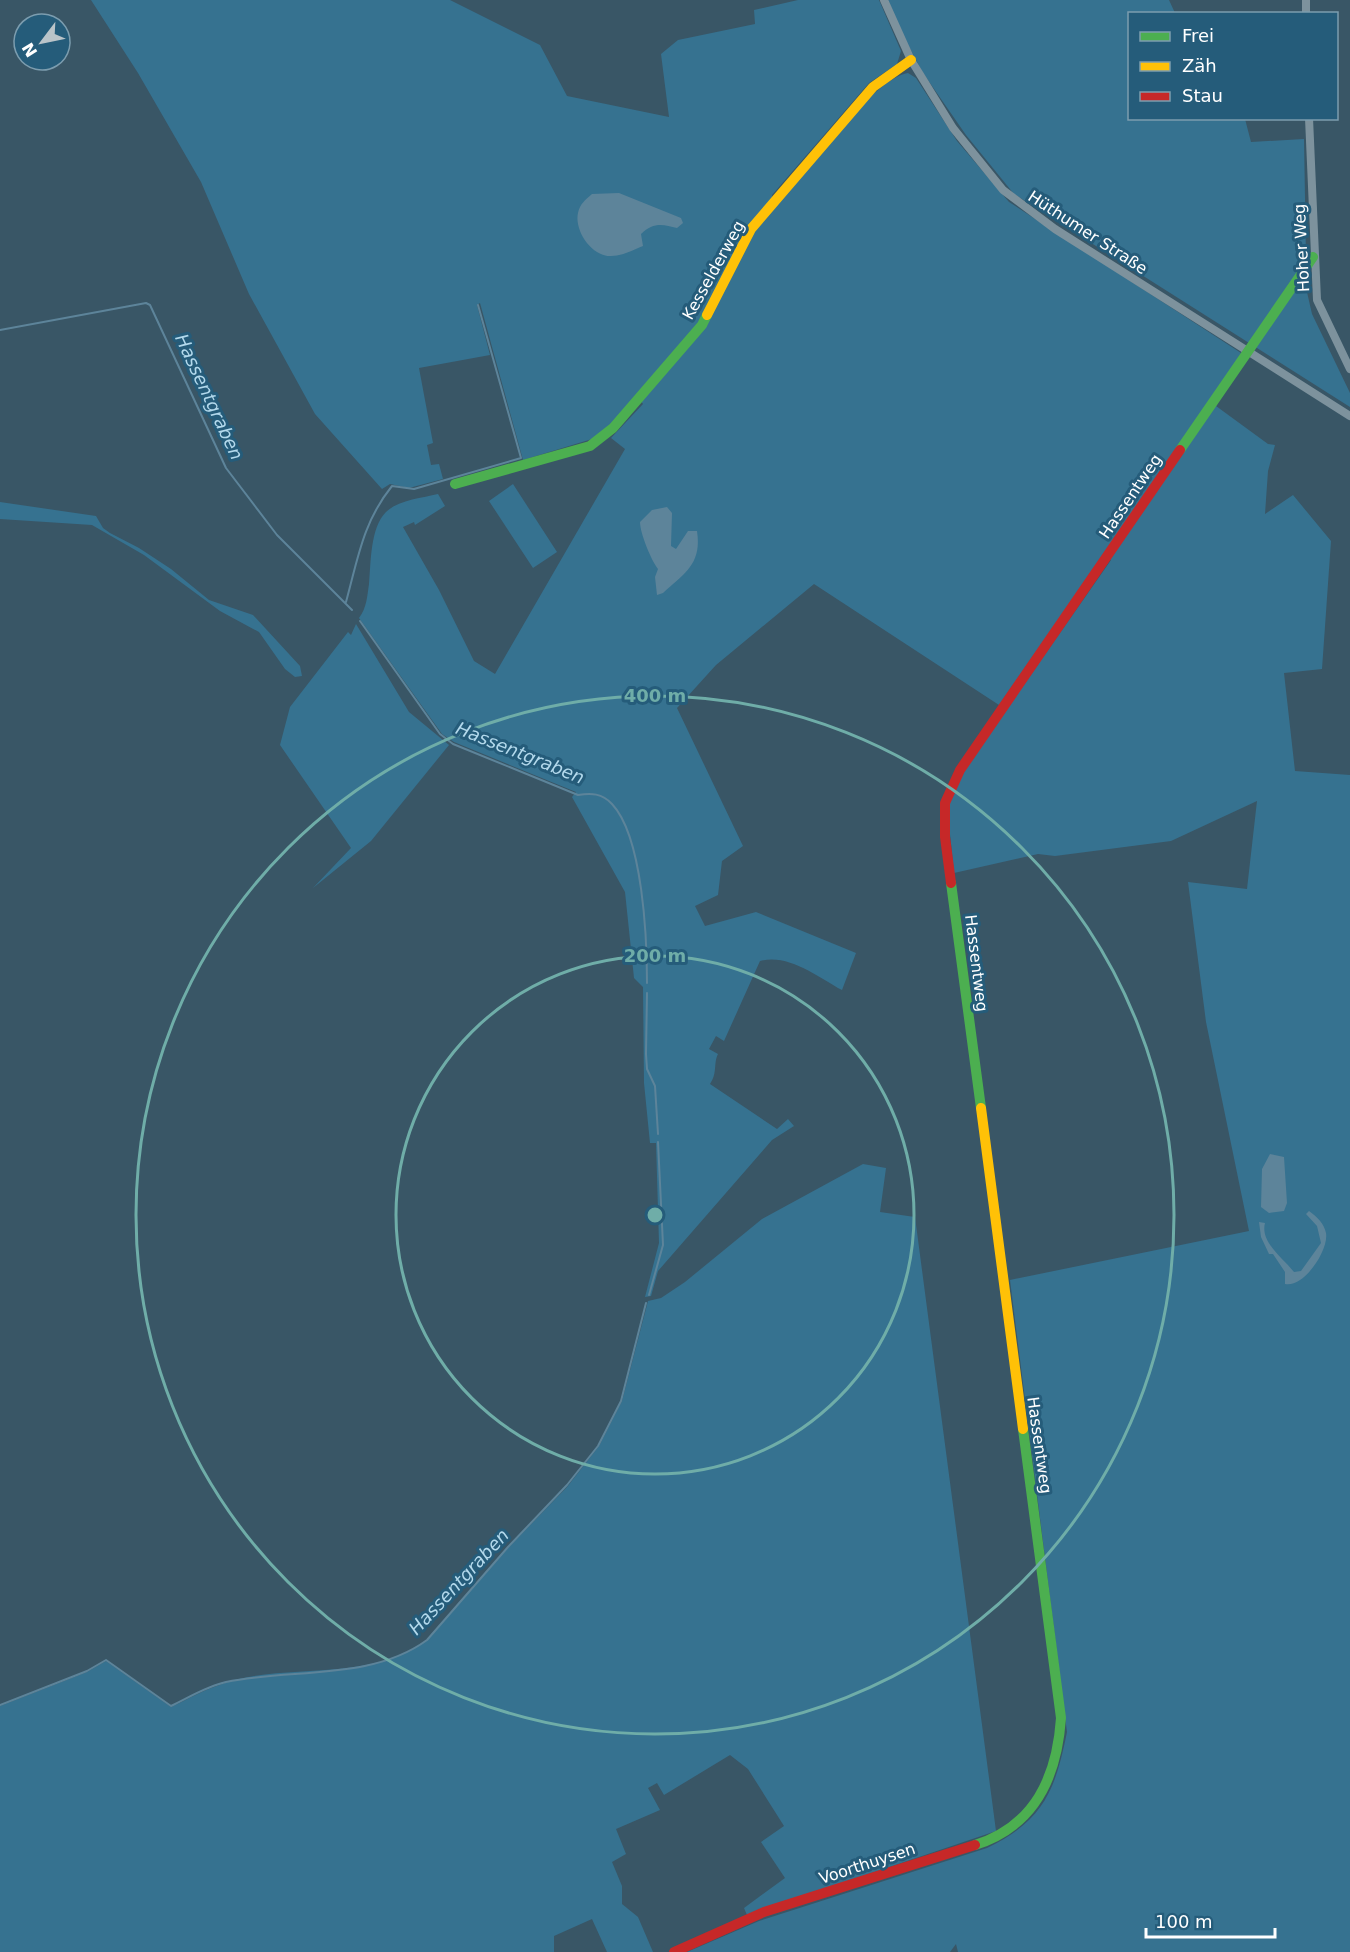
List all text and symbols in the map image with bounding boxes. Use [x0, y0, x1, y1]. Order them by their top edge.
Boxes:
north arrow [12, 12, 72, 72]
legend [1128, 12, 1338, 120]
text: Frei [1182, 25, 1214, 46]
text: N [18, 39, 41, 60]
text: Zäh [1182, 55, 1217, 76]
text: Stau [1182, 85, 1223, 106]
street label: Hüthumer Straße [1024, 187, 1151, 278]
street label: Hoher Weg [1290, 203, 1313, 293]
street label: Kesselderweg [678, 217, 748, 323]
water label: Hassentgraben [171, 330, 248, 463]
street label: Hassentweg [1095, 450, 1166, 542]
text: 400 m [624, 685, 686, 706]
water label: Hassentgraben [453, 717, 587, 788]
street label: Hassentweg [961, 913, 992, 1013]
text: 200 m [624, 945, 686, 966]
centre of rings [645, 1205, 665, 1225]
street label: Hassentweg [1023, 1395, 1056, 1495]
water label: Hassentgraben [404, 1525, 513, 1639]
street label: Voorthuysen [817, 1839, 918, 1888]
scale bar [1146, 1901, 1275, 1939]
text: 100 m [1155, 1911, 1213, 1932]

